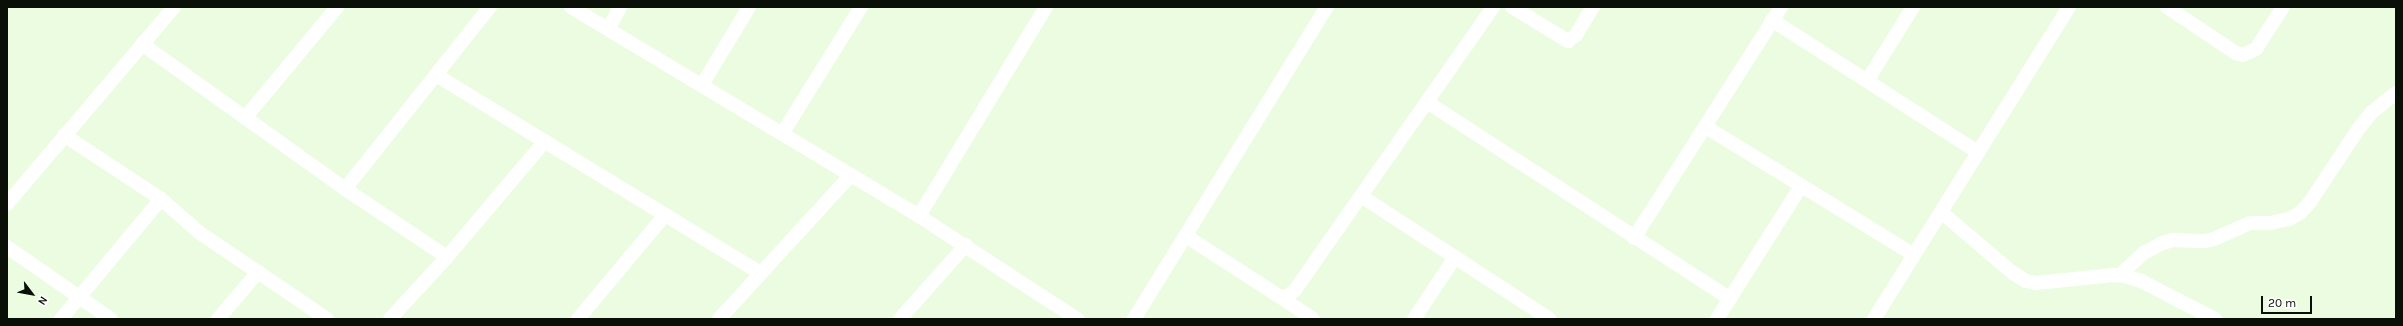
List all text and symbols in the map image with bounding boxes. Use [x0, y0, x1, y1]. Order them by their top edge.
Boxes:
north arrow [12, 274, 52, 314]
scale bar [2263, 288, 2314, 314]
text: N [35, 294, 50, 307]
text: 20 m [2268, 296, 2296, 310]

